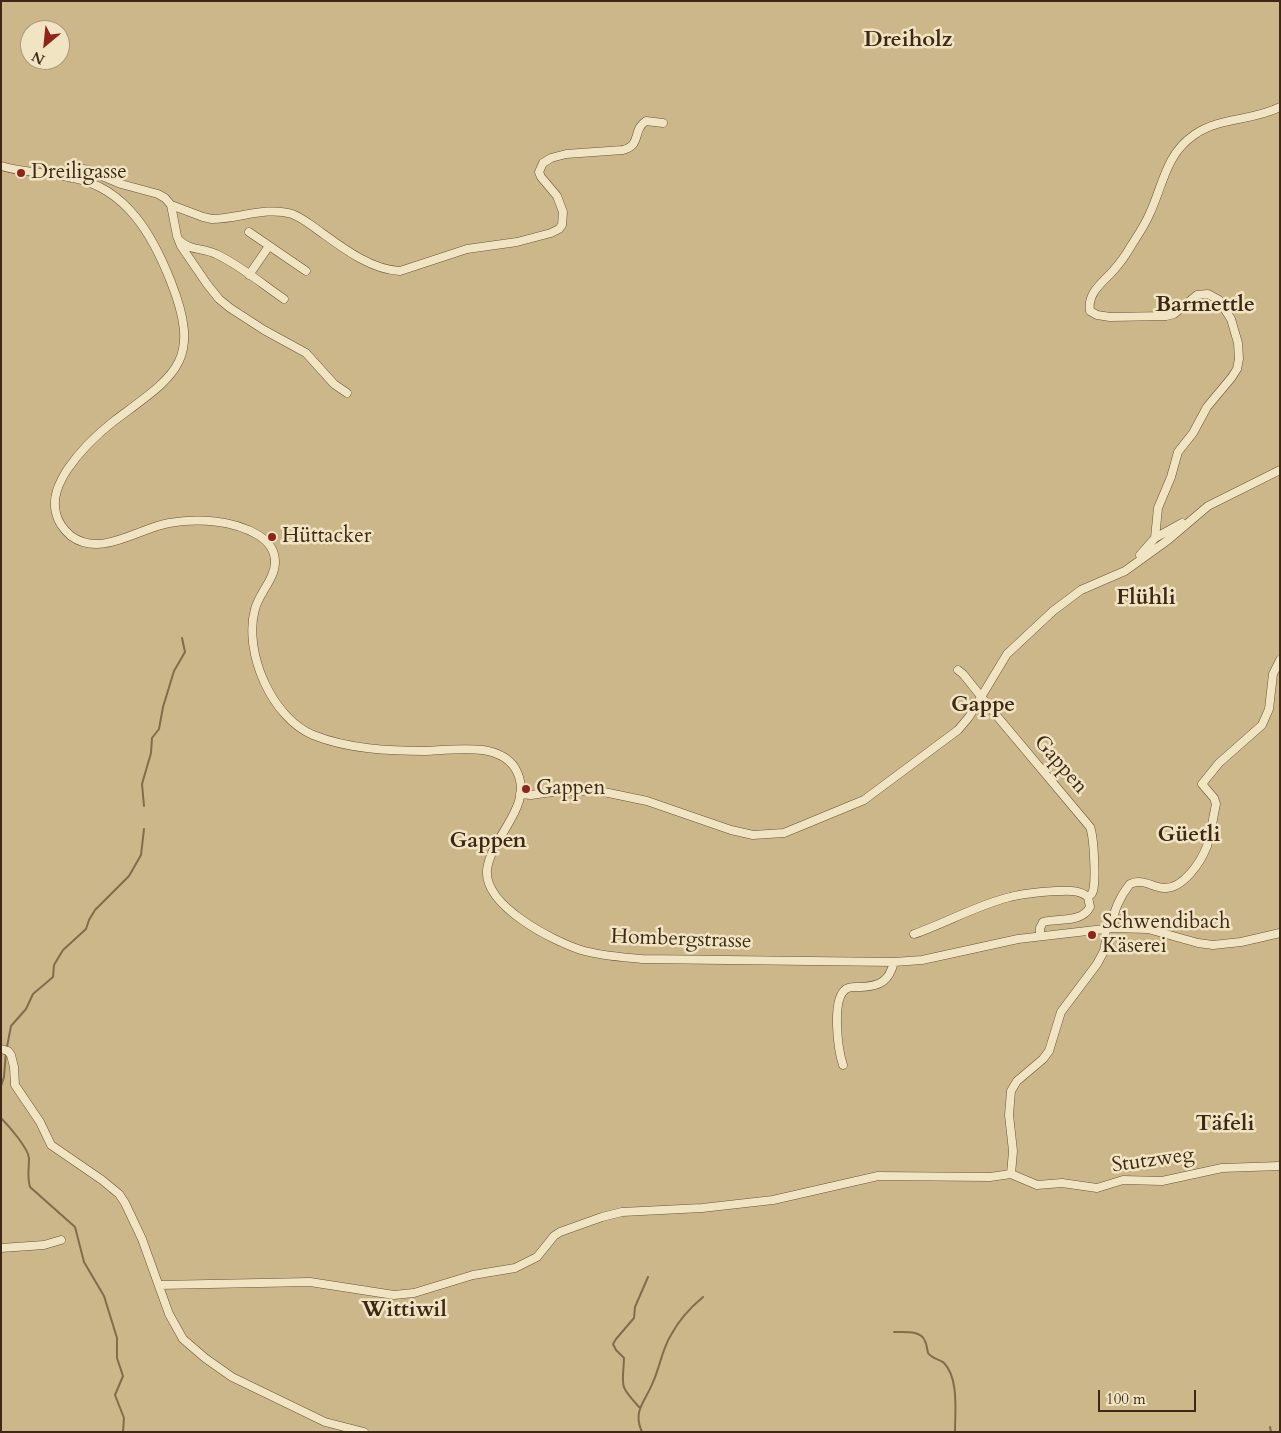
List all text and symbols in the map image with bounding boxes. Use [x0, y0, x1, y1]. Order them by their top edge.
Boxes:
north arrow [20, 20, 70, 70]
district label: Dreiholz [864, 28, 952, 54]
text: N [28, 47, 48, 69]
place label: Dreiligasse [31, 160, 127, 186]
marker: Dreiligasse [15, 167, 27, 179]
district label: Barmettle [1155, 293, 1255, 319]
place label: Hüttacker [282, 524, 371, 550]
marker: Hüttacker [266, 531, 278, 543]
district label: Flühli [1116, 586, 1176, 612]
district label: Gappe [951, 693, 1015, 719]
street label: Gappen [1028, 730, 1092, 800]
place label: Gappen [536, 776, 606, 802]
marker: Gappen [520, 783, 532, 795]
district label: Güetli [1158, 823, 1220, 849]
district label: Gappen [449, 829, 527, 855]
place label: Schwendibach Käserei [1102, 910, 1230, 960]
street label: Hombergstrasse [610, 925, 752, 955]
marker: Schwendibach Käserei [1086, 929, 1098, 941]
district label: Täfeli [1196, 1112, 1254, 1138]
street label: Stutzweg [1110, 1143, 1196, 1179]
district label: Wittiwil [361, 1298, 447, 1324]
scale bar [1101, 1380, 1198, 1412]
text: 100 m [1106, 1389, 1146, 1409]

